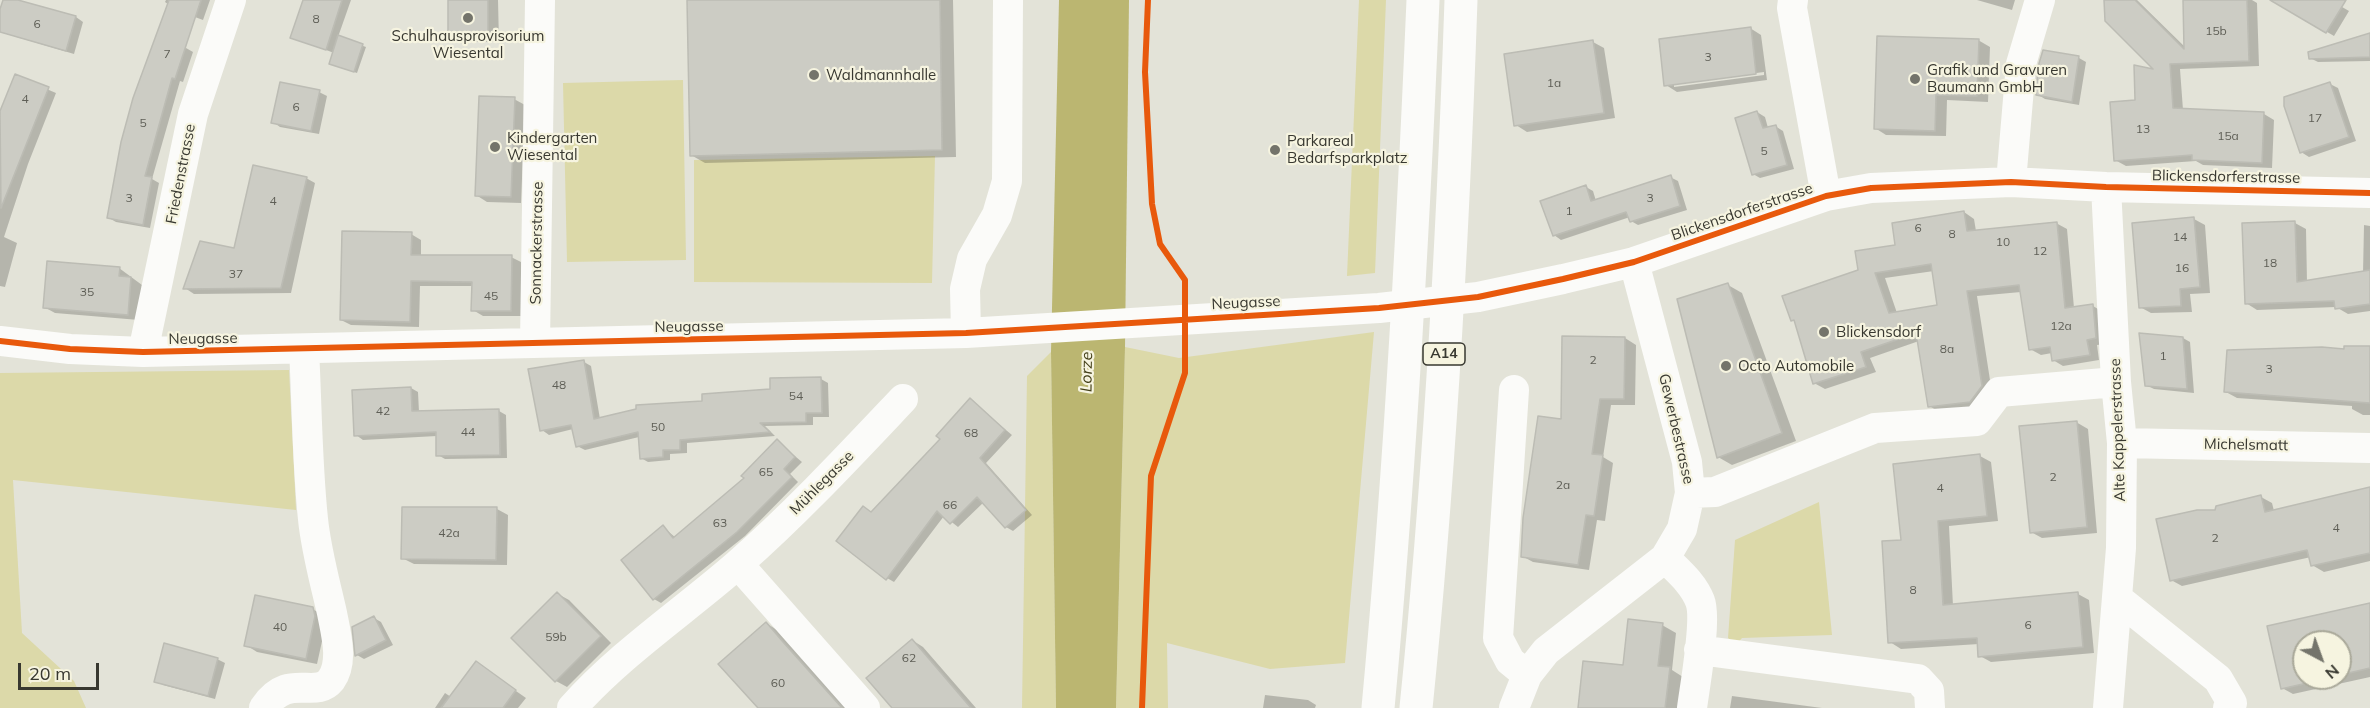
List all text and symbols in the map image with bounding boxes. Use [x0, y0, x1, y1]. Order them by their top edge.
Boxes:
marker: Schulhausprovisorium Wiesental [461, 11, 475, 25]
house number: 8 [312, 12, 320, 26]
house number: 6 [33, 17, 41, 31]
house number: 15b [2205, 24, 2227, 38]
place label: Schulhausprovisorium Wiesental [392, 27, 544, 62]
house number: 7 [163, 47, 171, 61]
house number: 3 [1704, 50, 1712, 64]
place label: Grafik und Gravuren Baumann GmbH [1927, 61, 2067, 96]
place label: Waldmannhalle [826, 66, 936, 84]
marker: Waldmannhalle [807, 68, 821, 82]
marker: Grafik und Gravuren Baumann GmbH [1908, 72, 1922, 86]
house number: 1a [1547, 76, 1561, 90]
house number: 4 [21, 92, 29, 106]
house number: 6 [292, 100, 300, 114]
house number: 17 [2308, 111, 2322, 125]
house number: 5 [139, 116, 147, 130]
street label: Friedenstrasse [162, 122, 200, 226]
house number: 13 [2136, 122, 2150, 136]
place label: Kindergarten Wiesental [507, 129, 597, 164]
house number: 15a [2217, 129, 2239, 143]
place label: Parkareal Bedarfsparkplatz [1287, 132, 1407, 167]
marker: Kindergarten Wiesental [488, 140, 502, 154]
marker: Parkareal Bedarfsparkplatz [1268, 143, 1282, 157]
house number: 5 [1760, 144, 1768, 158]
street label: Blickensdorferstrasse [2152, 167, 2300, 187]
street label: Blickensdorferstrasse [1669, 179, 1815, 245]
street label: Sonnackerstrasse [527, 181, 547, 305]
house number: 3 [125, 191, 133, 205]
house number: 3 [1646, 191, 1654, 205]
house number: 4 [269, 194, 277, 208]
house number: 1 [1565, 204, 1573, 218]
house number: 6 [1914, 221, 1922, 235]
house number: 8 [1948, 227, 1956, 241]
house number: 14 [2173, 230, 2187, 244]
house number: 10 [1996, 235, 2010, 249]
house number: 12 [2033, 244, 2047, 258]
house number: 18 [2263, 256, 2277, 270]
house number: 16 [2175, 261, 2189, 275]
house number: 37 [229, 267, 243, 281]
house number: 35 [80, 285, 94, 299]
house number: 45 [484, 289, 498, 303]
street label: Neugasse [1211, 292, 1281, 314]
street label: Neugasse [654, 317, 724, 337]
house number: 12a [2050, 319, 2072, 333]
place label: Blickensdorf [1836, 323, 1921, 341]
marker: Blickensdorf [1817, 325, 1831, 339]
street label: Neugasse [168, 329, 238, 349]
house number: 8a [1940, 342, 1954, 356]
road number: A14 [1423, 343, 1465, 365]
house number: 1 [2159, 349, 2167, 363]
water label: Lorze [1077, 352, 1097, 392]
house number: 2 [1589, 353, 1597, 367]
place label: Octo Automobile [1738, 357, 1854, 375]
street label: Alte Kappelerstrasse [2106, 358, 2130, 502]
marker: Octo Automobile [1719, 359, 1733, 373]
house number: 3 [2265, 362, 2273, 376]
street label: Gewerbestrasse [1655, 372, 1697, 486]
house number: 48 [552, 378, 566, 392]
house number: 54 [789, 389, 803, 403]
house number: 42 [376, 404, 390, 418]
house number: 50 [651, 420, 665, 434]
house number: 44 [461, 425, 475, 439]
house number: 68 [964, 426, 978, 440]
street label: Michelsmatt [2204, 435, 2288, 455]
street label: Mühlegasse [786, 447, 858, 519]
house number: 65 [759, 465, 773, 479]
house number: 2 [2049, 470, 2057, 484]
house number: 2a [1556, 478, 1570, 492]
house number: 4 [1936, 481, 1944, 495]
house number: 66 [943, 498, 957, 512]
house number: 63 [713, 516, 727, 530]
house number: 4 [2332, 521, 2340, 535]
house number: 42a [438, 526, 460, 540]
house number: 2 [2211, 531, 2219, 545]
house number: 8 [1909, 583, 1917, 597]
house number: 6 [2024, 618, 2032, 632]
house number: 40 [273, 620, 287, 634]
house number: 59b [545, 630, 567, 644]
north arrow [2292, 630, 2352, 690]
scale bar [21, 651, 102, 689]
house number: 62 [902, 651, 916, 665]
text: N [2321, 661, 2344, 684]
text: 20 m [29, 662, 71, 685]
house number: 60 [771, 676, 785, 690]

